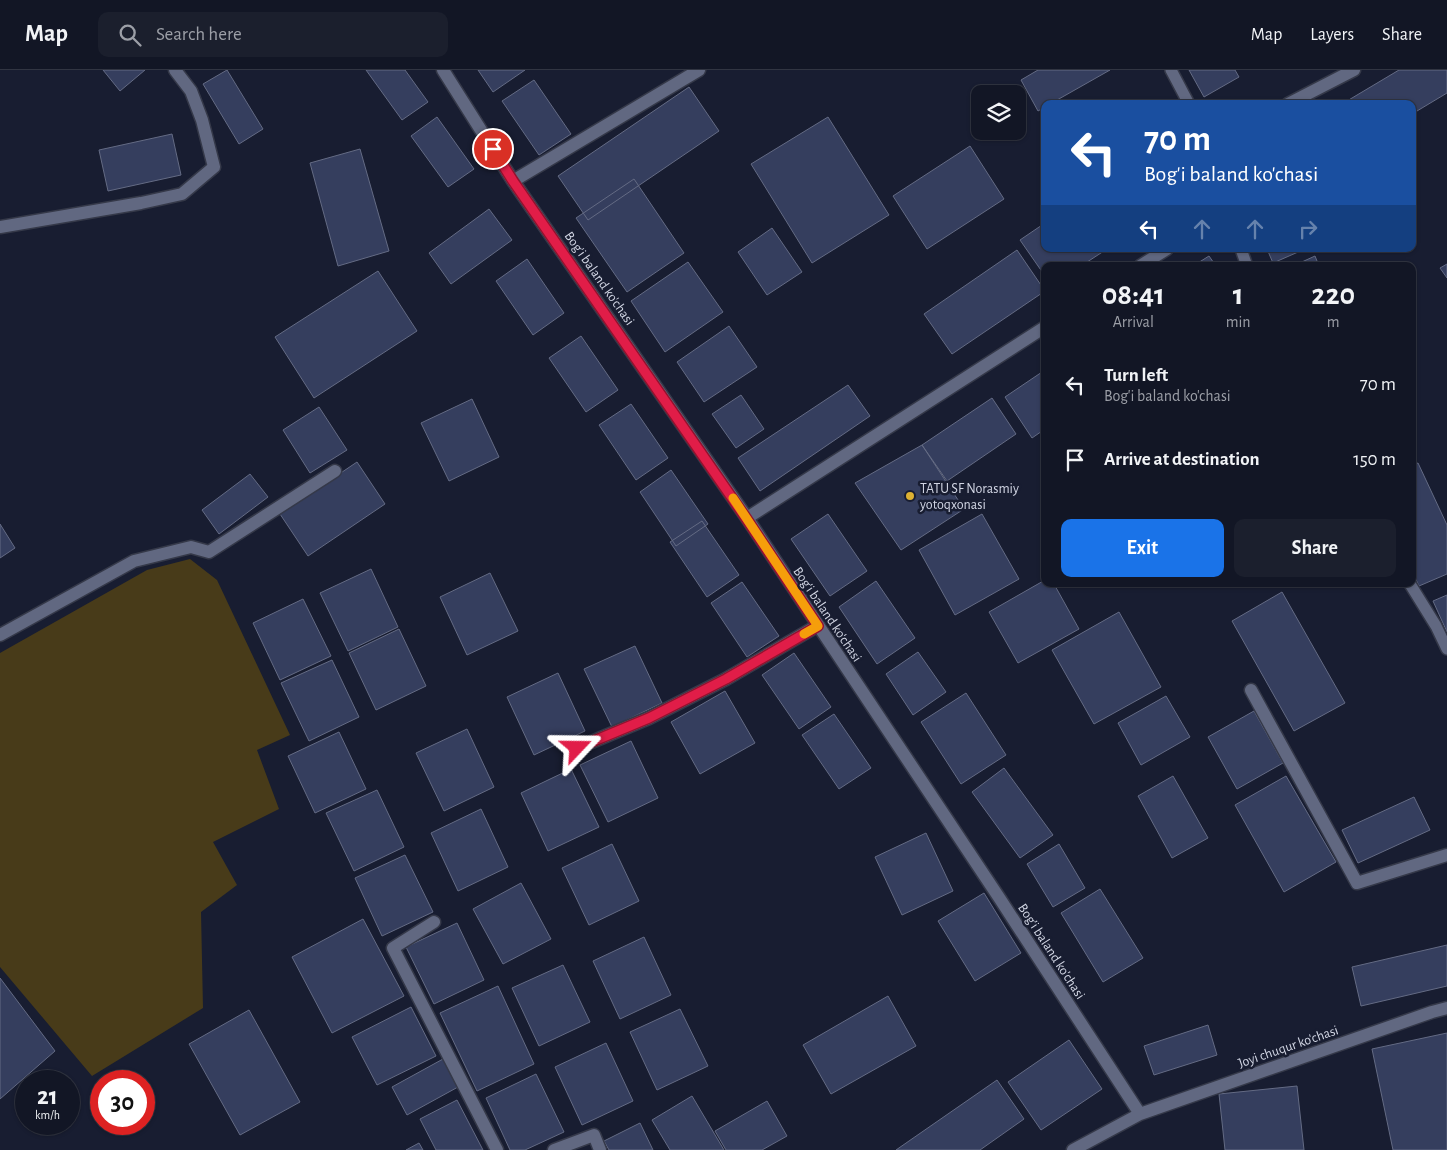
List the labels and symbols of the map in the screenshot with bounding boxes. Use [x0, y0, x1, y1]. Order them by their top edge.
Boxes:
pin [472, 128, 514, 170]
street label: Bog'i baland ko'chasi [562, 229, 637, 328]
place label: TATU SF Norasmiy yotoqxonasi [919, 482, 1019, 512]
marker: TATU SF Norasmiy yotoqxonasi [904, 490, 916, 502]
street label: Bog'i baland ko'chasi [790, 565, 864, 664]
position arrow [550, 721, 602, 773]
street label: Bog'i baland ko'chasi [1015, 901, 1087, 1002]
street label: Joyi chuqur ko'chasi [1236, 1023, 1340, 1071]
speed limit sign: 30 [90, 1070, 155, 1135]

